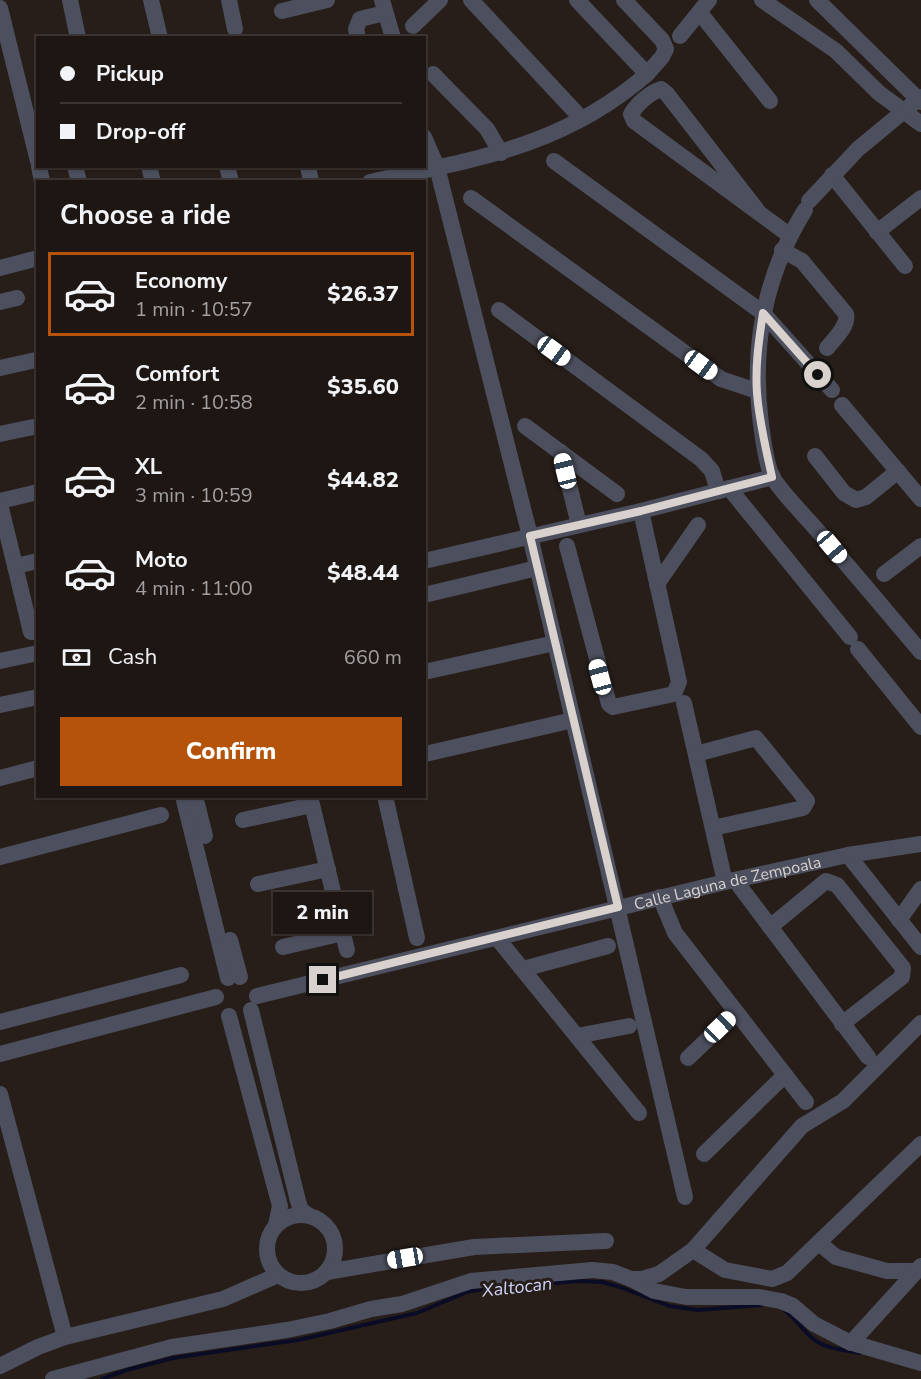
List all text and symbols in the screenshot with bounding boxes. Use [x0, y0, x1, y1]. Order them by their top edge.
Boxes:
text: Pickup [96, 59, 164, 89]
text: Drop-off [96, 117, 185, 147]
text: Choose a ride [60, 197, 231, 234]
text: Economy [135, 266, 227, 296]
icon: car [63, 267, 117, 321]
text: $26.37 [327, 279, 399, 309]
text: 1 min · 10:57 [135, 296, 253, 323]
car [534, 333, 574, 369]
car [681, 347, 721, 383]
text: Comfort [135, 359, 219, 389]
icon: car [63, 360, 117, 414]
route start [804, 361, 831, 388]
text: $35.60 [327, 372, 399, 402]
text: 2 min · 10:58 [135, 389, 253, 416]
car [552, 451, 578, 491]
text: XL [135, 452, 162, 482]
icon: car [63, 453, 117, 507]
text: $44.82 [327, 465, 399, 495]
text: 3 min · 10:59 [135, 482, 253, 509]
car [814, 527, 850, 567]
text: Moto [135, 545, 188, 575]
icon: car [63, 546, 117, 600]
text: $48.44 [327, 558, 399, 588]
text: 4 min · 11:00 [135, 575, 253, 602]
icon: cash [60, 641, 93, 674]
text: Cash [108, 642, 157, 672]
text: 660 m [344, 644, 402, 671]
car [587, 657, 613, 697]
button: Confirm [60, 717, 402, 786]
street label: Calle Laguna de Zempoala [632, 851, 823, 916]
callout: 2 min [274, 893, 372, 935]
text: 2 min [296, 899, 349, 926]
route end [309, 966, 336, 993]
car [701, 1008, 739, 1046]
car [386, 1246, 424, 1270]
water label: Xaltocan [480, 1271, 553, 1303]

